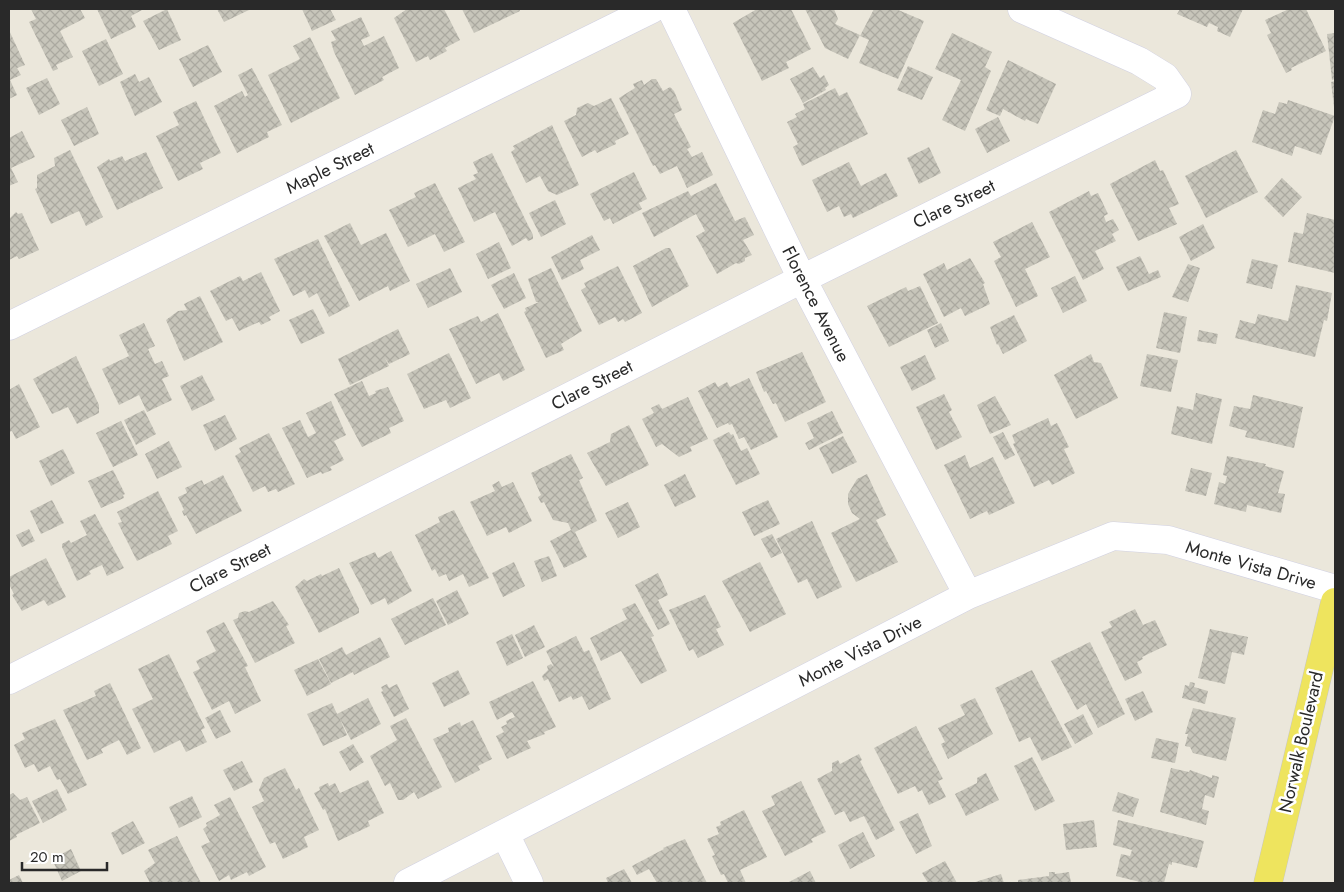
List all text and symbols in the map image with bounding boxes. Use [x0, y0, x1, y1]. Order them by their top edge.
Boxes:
street label: Maple Street [281, 135, 379, 201]
street label: Clare Street [908, 173, 1000, 235]
street label: Florence Avenue [776, 242, 856, 366]
street label: Clare Street [547, 353, 638, 417]
street label: Monte Vista Drive [1183, 534, 1319, 596]
street label: Clare Street [185, 536, 276, 600]
street label: Monte Vista Drive [794, 609, 926, 693]
street label: Norwalk Boulevard [1272, 669, 1330, 815]
scale bar [22, 840, 108, 872]
text: 20 m [30, 846, 64, 868]

